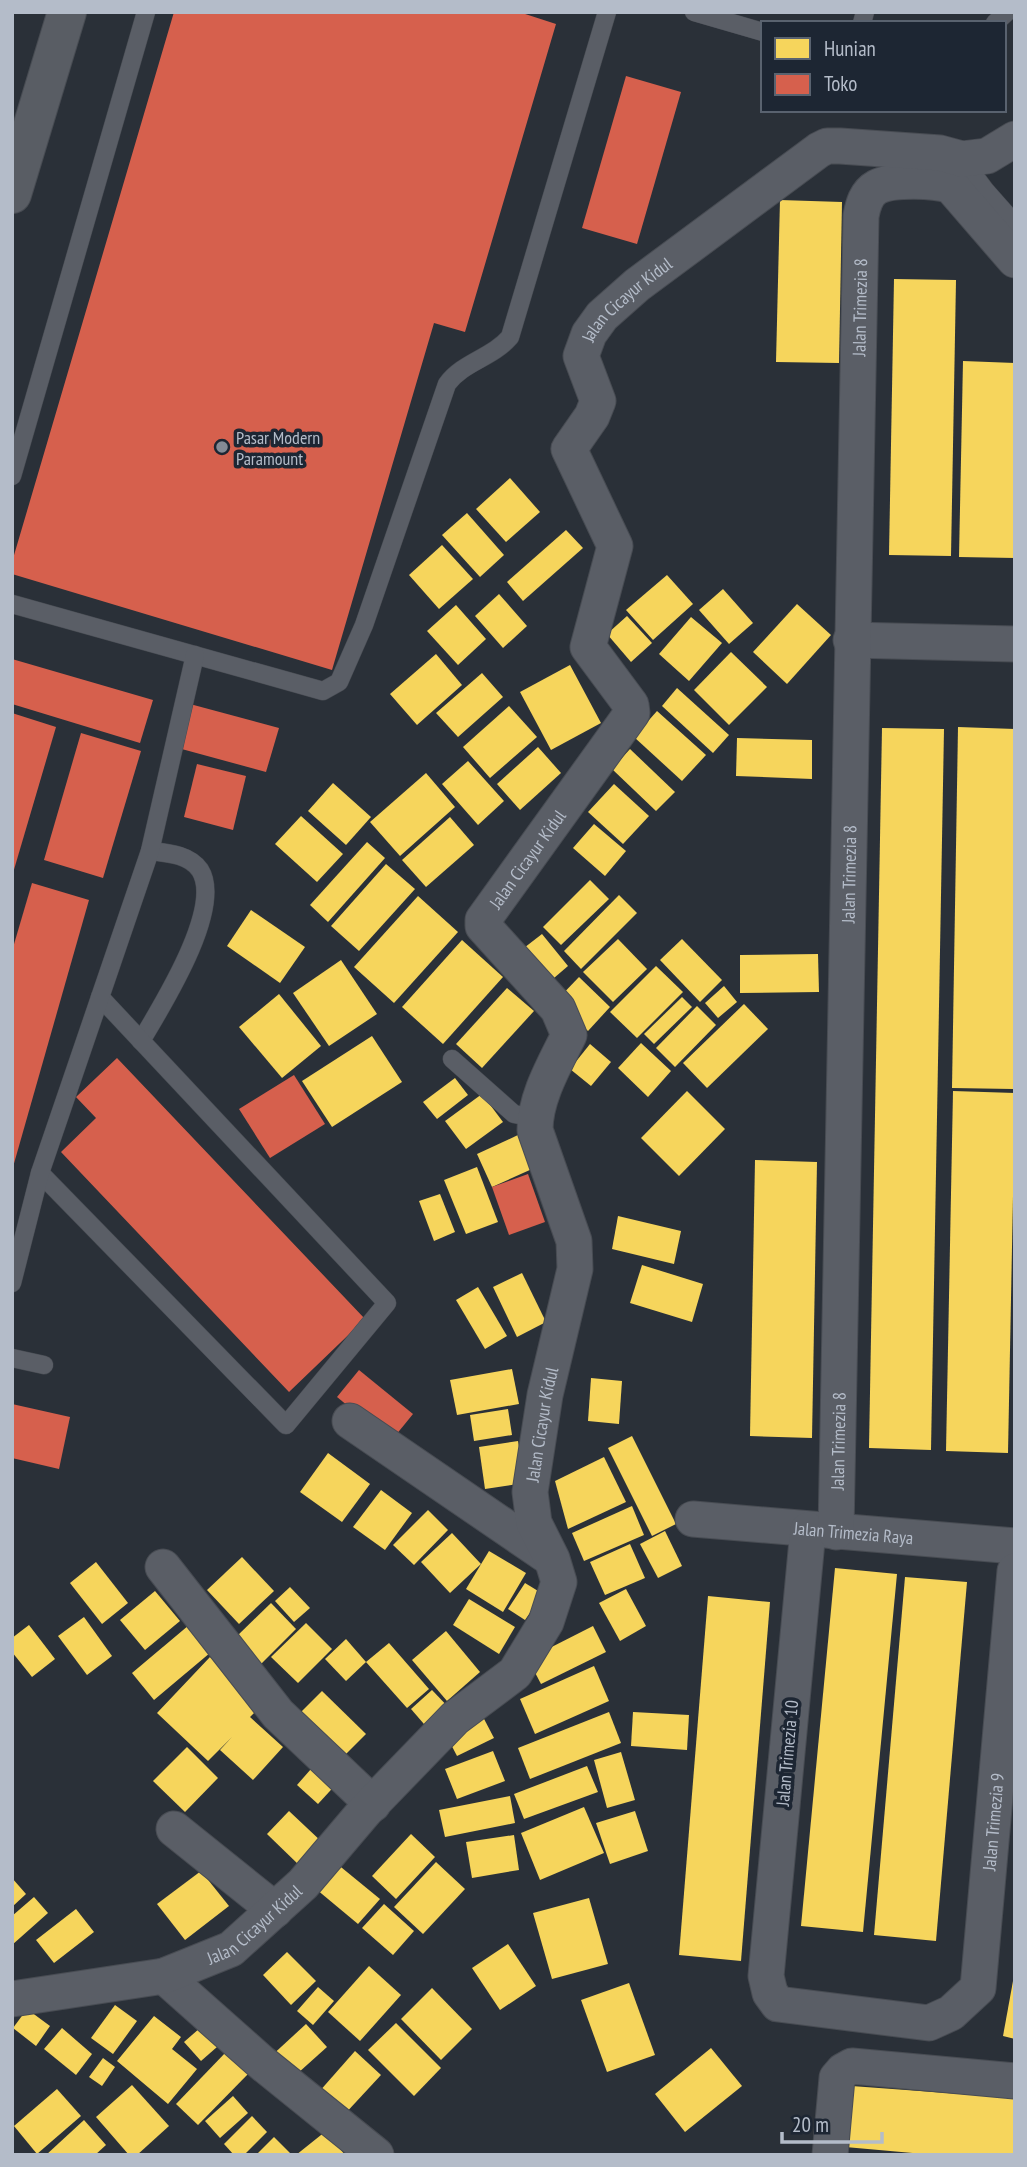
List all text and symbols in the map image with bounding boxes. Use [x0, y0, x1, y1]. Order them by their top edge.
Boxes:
legend [761, 21, 1006, 112]
text: Hunian [824, 35, 876, 62]
text: Toko [824, 70, 857, 97]
street label: Jalan Cicayur Kidul [575, 251, 677, 345]
street label: Jalan Trimezia 8 [847, 258, 872, 358]
place label: Pasar Modern Paramount [236, 426, 320, 470]
marker: Pasar Modern Paramount [214, 439, 230, 455]
street label: Jalan Cicayur Kidul [483, 804, 571, 914]
street label: Jalan Trimezia 8 [836, 825, 861, 924]
street label: Jalan Cicayur Kidul [520, 1364, 563, 1485]
street label: Jalan Trimezia 8 [825, 1392, 850, 1491]
street label: Jalan Trimezia Raya [792, 1516, 914, 1549]
street label: Jalan Trimezia 10 [771, 1699, 803, 1808]
street label: Jalan Trimezia 9 [977, 1772, 1009, 1873]
street label: Jalan Cicayur Kidul [202, 1879, 307, 1969]
scale bar [782, 2100, 882, 2144]
text: 20 m [792, 2111, 829, 2138]

